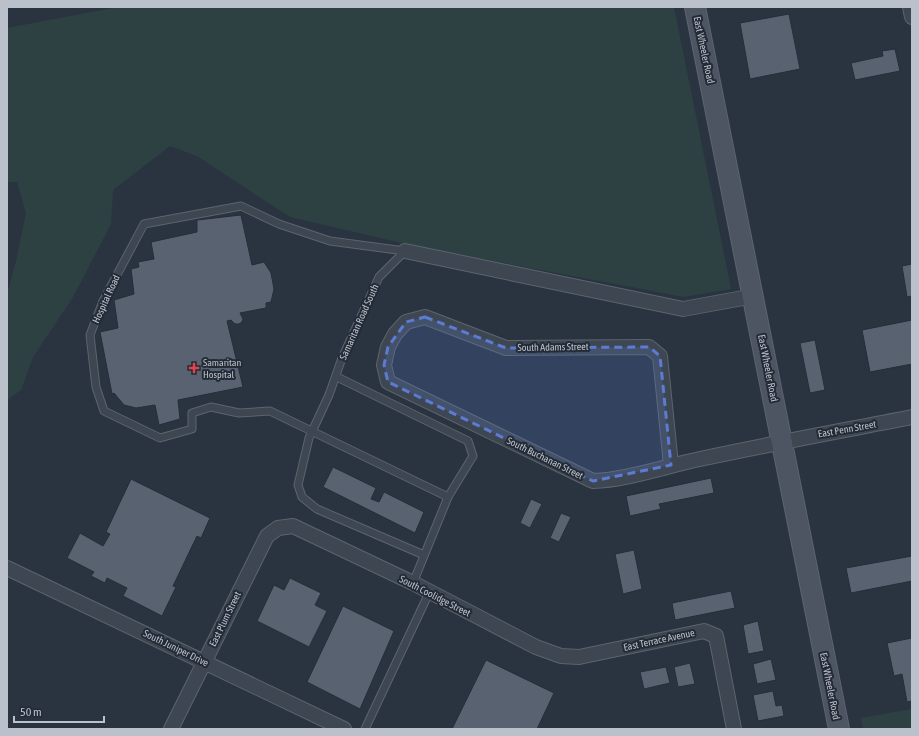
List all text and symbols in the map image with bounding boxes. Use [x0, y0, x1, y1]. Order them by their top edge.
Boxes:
street label: East Wheeler Road [692, 15, 717, 85]
street label: Hospital Road [90, 273, 122, 325]
street label: Samaritan Road South [337, 282, 381, 362]
street label: East Wheeler Road [756, 333, 780, 403]
street label: South Adams Street [517, 341, 589, 353]
place label: Samaritan Hospital [203, 357, 241, 380]
marker: Samaritan Hospital [188, 362, 200, 374]
street label: East Penn Street [817, 418, 877, 440]
street label: South Buchanan Street [505, 435, 585, 481]
street label: South Coolidge Street [398, 573, 473, 619]
street label: East Plum Street [207, 590, 243, 648]
street label: South Juniper Drive [142, 627, 211, 669]
street label: East Terrace Avenue [622, 627, 696, 653]
street label: East Wheeler Road [818, 651, 842, 721]
scale bar [14, 698, 104, 724]
text: 50 m [20, 705, 42, 719]

